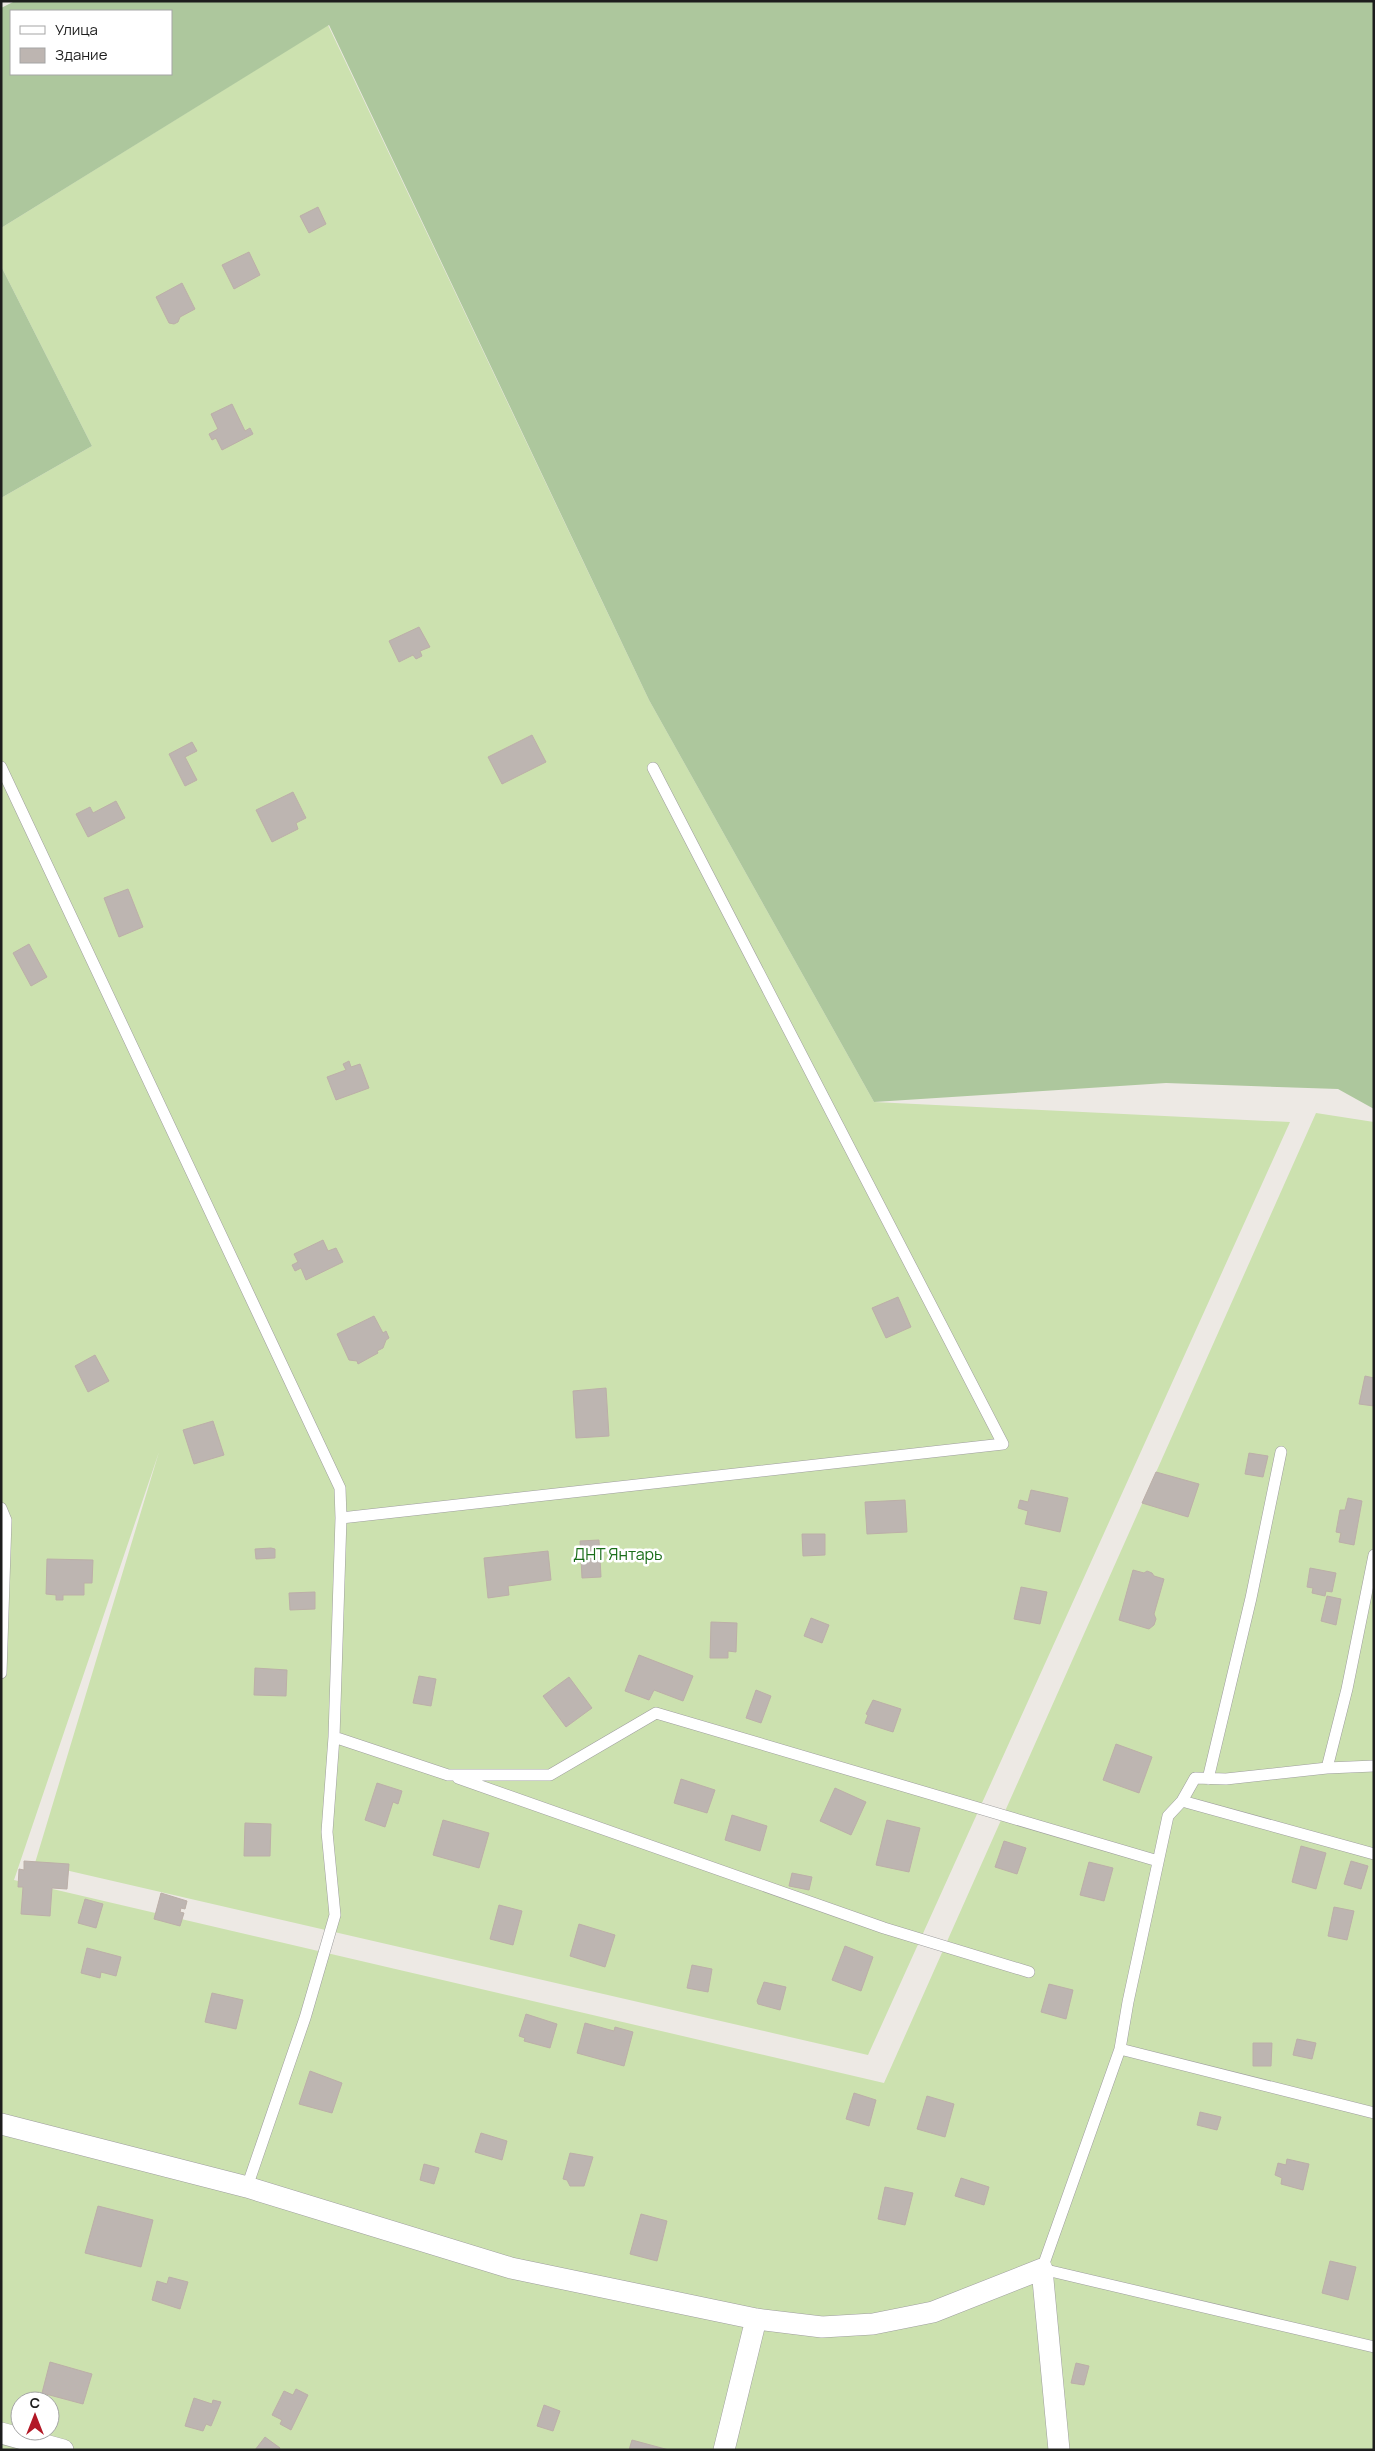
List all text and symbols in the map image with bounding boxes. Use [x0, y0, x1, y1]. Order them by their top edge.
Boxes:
legend [10, 10, 172, 75]
text: Улица [55, 19, 98, 40]
text: Здание [55, 44, 108, 65]
park label: ДНТ Янтарь [573, 1543, 663, 1565]
north arrow [10, 2391, 60, 2441]
text: С [30, 2393, 40, 2412]

